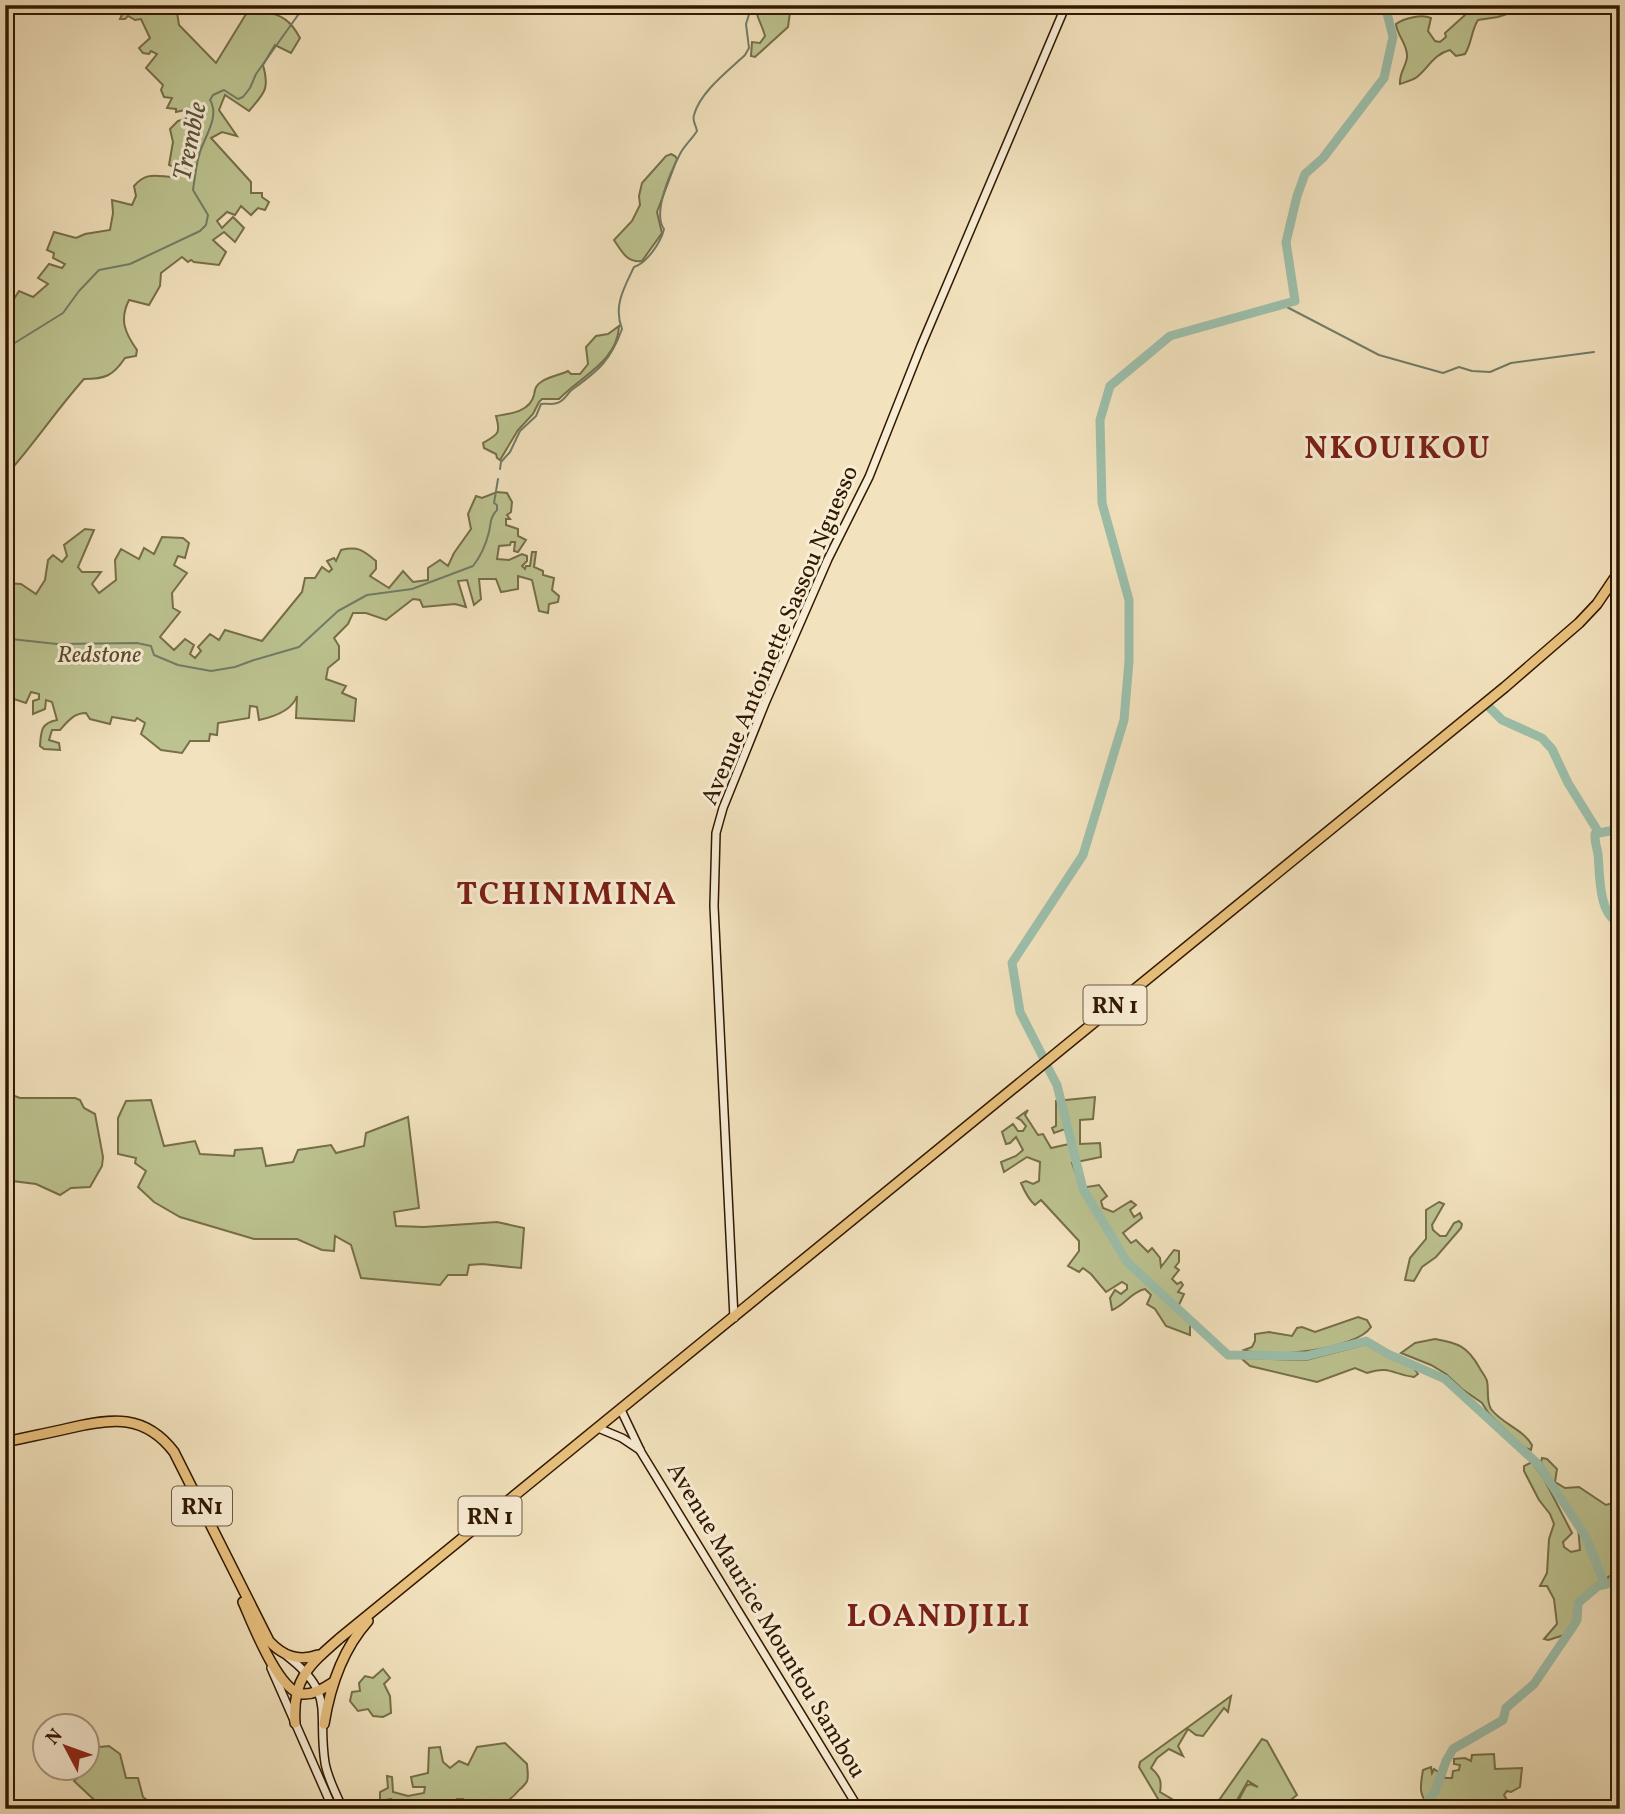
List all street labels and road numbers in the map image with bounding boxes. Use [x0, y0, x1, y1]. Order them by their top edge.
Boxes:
street label: Avenue Antoinette Sassou Nguesso [694, 461, 868, 811]
road number: RN 1 [1084, 986, 1146, 1024]
street label: Avenue Maurice Mountou Sambou [657, 1457, 873, 1785]
road number: RN1 [172, 1486, 232, 1526]
road number: RN 1 [458, 1497, 522, 1536]

